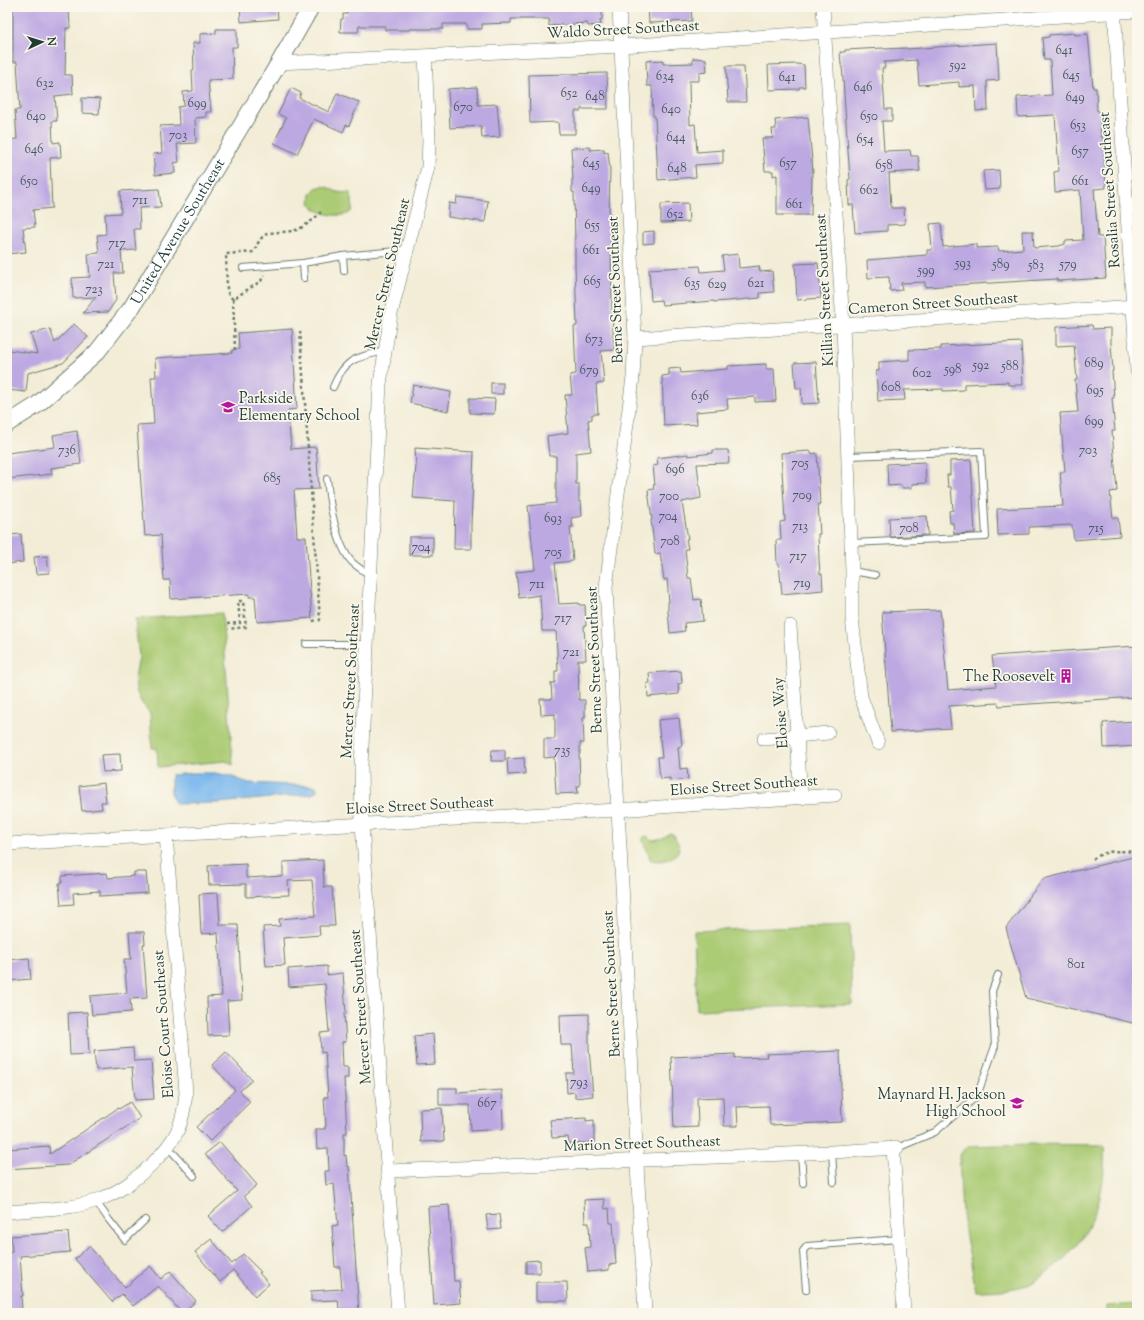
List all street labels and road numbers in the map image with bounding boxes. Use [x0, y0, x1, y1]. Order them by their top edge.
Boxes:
street label: Waldo Street Southeast [546, 16, 700, 45]
street label: Rosalia Street Southeast [1095, 111, 1126, 269]
street label: United Avenue Southeast [127, 155, 231, 309]
street label: Mercer Street Southeast [361, 196, 416, 352]
street label: Killian Street Southeast [811, 213, 840, 367]
street label: Berne Street Southeast [603, 216, 630, 364]
street label: Cameron Street Southeast [847, 288, 1019, 321]
street label: Berne Street Southeast [582, 586, 609, 734]
street label: Mercer Street Southeast [337, 603, 366, 759]
street label: Eloise Way [768, 676, 794, 749]
street label: Eloise Street Southeast [670, 771, 819, 802]
street label: Eloise Street Southeast [346, 792, 495, 821]
street label: Berne Street Southeast [598, 910, 627, 1058]
street label: Mercer Street Southeast [346, 929, 377, 1085]
street label: Eloise Court Southeast [149, 949, 180, 1099]
street label: Marion Street Southeast [563, 1131, 721, 1158]

